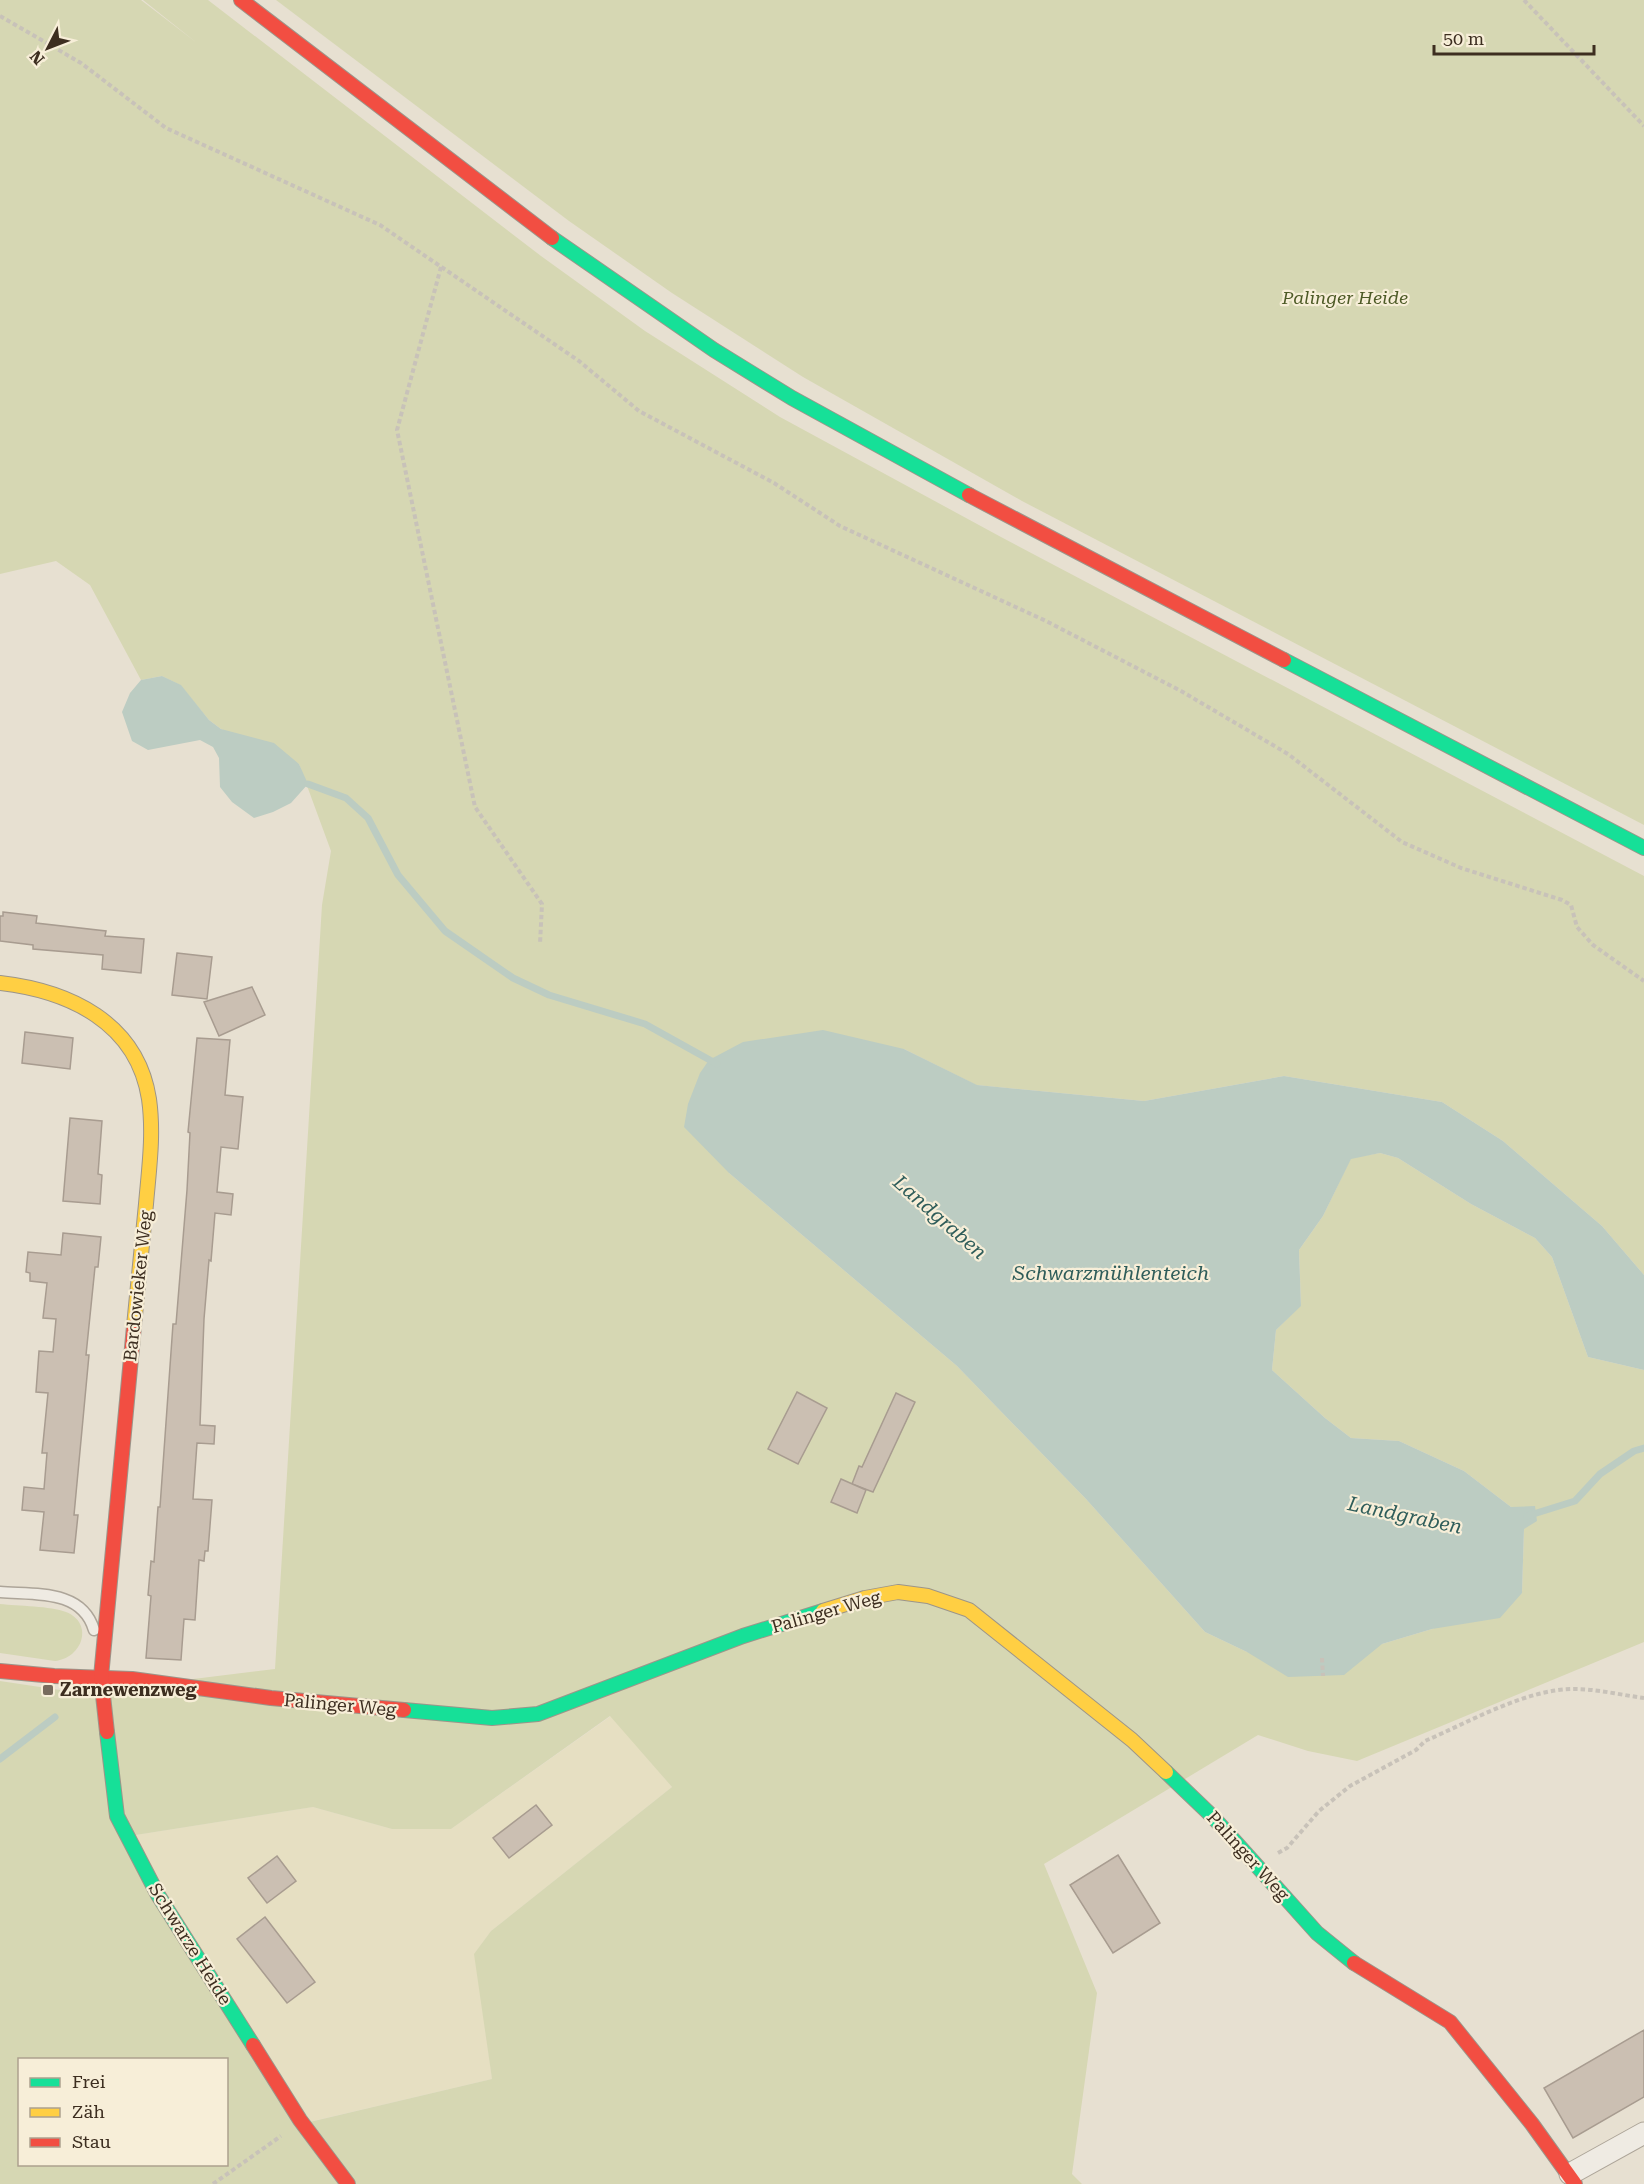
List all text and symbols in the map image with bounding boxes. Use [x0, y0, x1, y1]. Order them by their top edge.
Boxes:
north arrow [18, 18, 78, 78]
scale bar [1434, 18, 1594, 56]
text: 50 m [1443, 28, 1484, 49]
text: N [26, 47, 48, 69]
park label: Palinger Heide [1281, 287, 1408, 308]
water label: Landgraben [888, 1169, 992, 1264]
street label: Bardowieker Weg [119, 1209, 156, 1362]
water label: Schwarzmühlenteich [1012, 1261, 1209, 1285]
water label: Landgraben [1345, 1491, 1464, 1539]
street label: Palinger Weg [769, 1586, 884, 1637]
place label: Zarnewenzweg [60, 1679, 197, 1700]
marker: Zarnewenzweg [41, 1683, 55, 1697]
street label: Palinger Weg [283, 1689, 398, 1720]
street label: Palinger Weg [1203, 1807, 1294, 1905]
street label: Schwarze Heide [145, 1879, 236, 2009]
legend [18, 2058, 228, 2166]
text: Frei [72, 2071, 106, 2092]
text: Zäh [72, 2101, 105, 2122]
text: Stau [72, 2131, 111, 2152]

